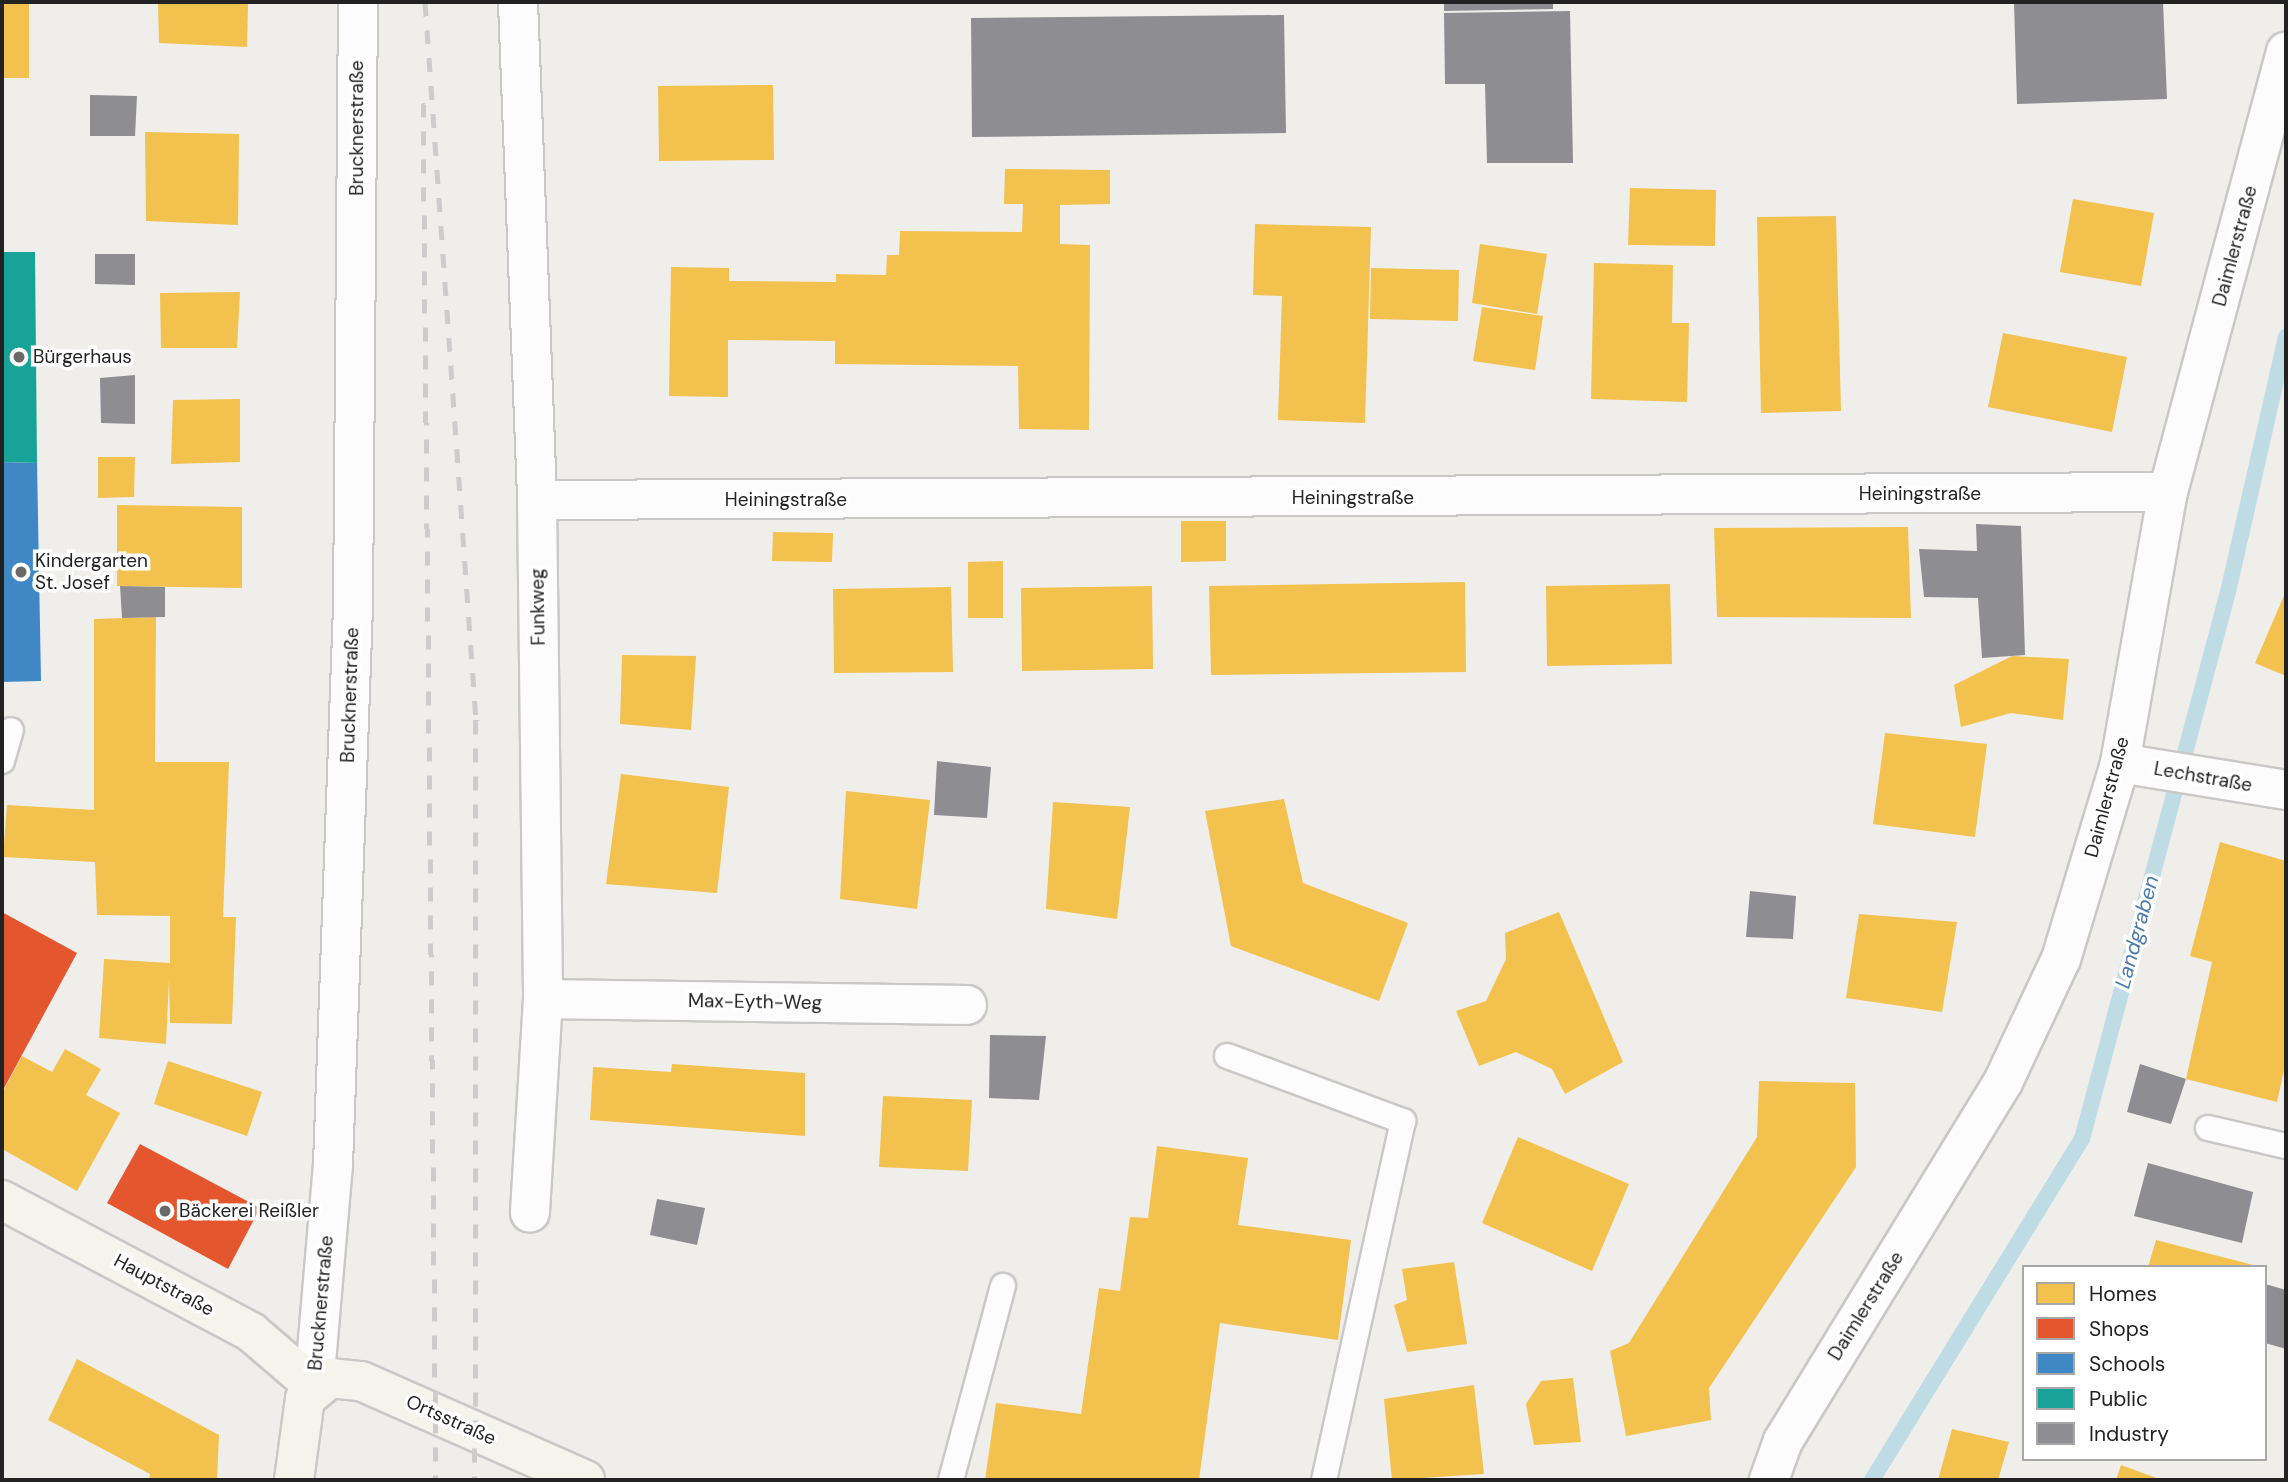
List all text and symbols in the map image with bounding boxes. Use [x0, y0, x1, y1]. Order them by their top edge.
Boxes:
street label: Brucknerstraße [346, 60, 368, 196]
street label: Daimlerstraße [2208, 183, 2262, 309]
place label: Bürgerhaus [33, 346, 132, 368]
marker: Bürgerhaus [11, 349, 27, 365]
street label: Heiningstraße [1859, 483, 1981, 505]
street label: Heiningstraße [1292, 487, 1414, 509]
street label: Heiningstraße [725, 489, 847, 511]
place label: Kindergarten St. Josef [35, 550, 148, 594]
marker: Kindergarten St. Josef [13, 564, 29, 580]
street label: Funkweg [526, 568, 550, 646]
street label: Brucknerstraße [336, 627, 364, 763]
street label: Daimlerstraße [2080, 734, 2134, 860]
street label: Lechstraße [2152, 757, 2254, 797]
water label: Landgraben [2110, 873, 2164, 991]
street label: Max-Eyth-Weg [688, 989, 822, 1015]
place label: Bäckerei Reißler [179, 1200, 319, 1222]
marker: Bäckerei Reißler [157, 1203, 173, 1219]
street label: Brucknerstraße [304, 1234, 338, 1372]
street label: Daimlerstraße [1823, 1247, 1909, 1365]
street label: Hauptstraße [110, 1249, 218, 1321]
legend [2022, 1265, 2267, 1461]
text: Homes [2089, 1280, 2157, 1308]
text: Shops [2089, 1315, 2149, 1343]
text: Schools [2089, 1350, 2165, 1378]
text: Public [2089, 1385, 2148, 1413]
street label: Ortsstraße [403, 1390, 499, 1450]
text: Industry [2089, 1420, 2169, 1448]

